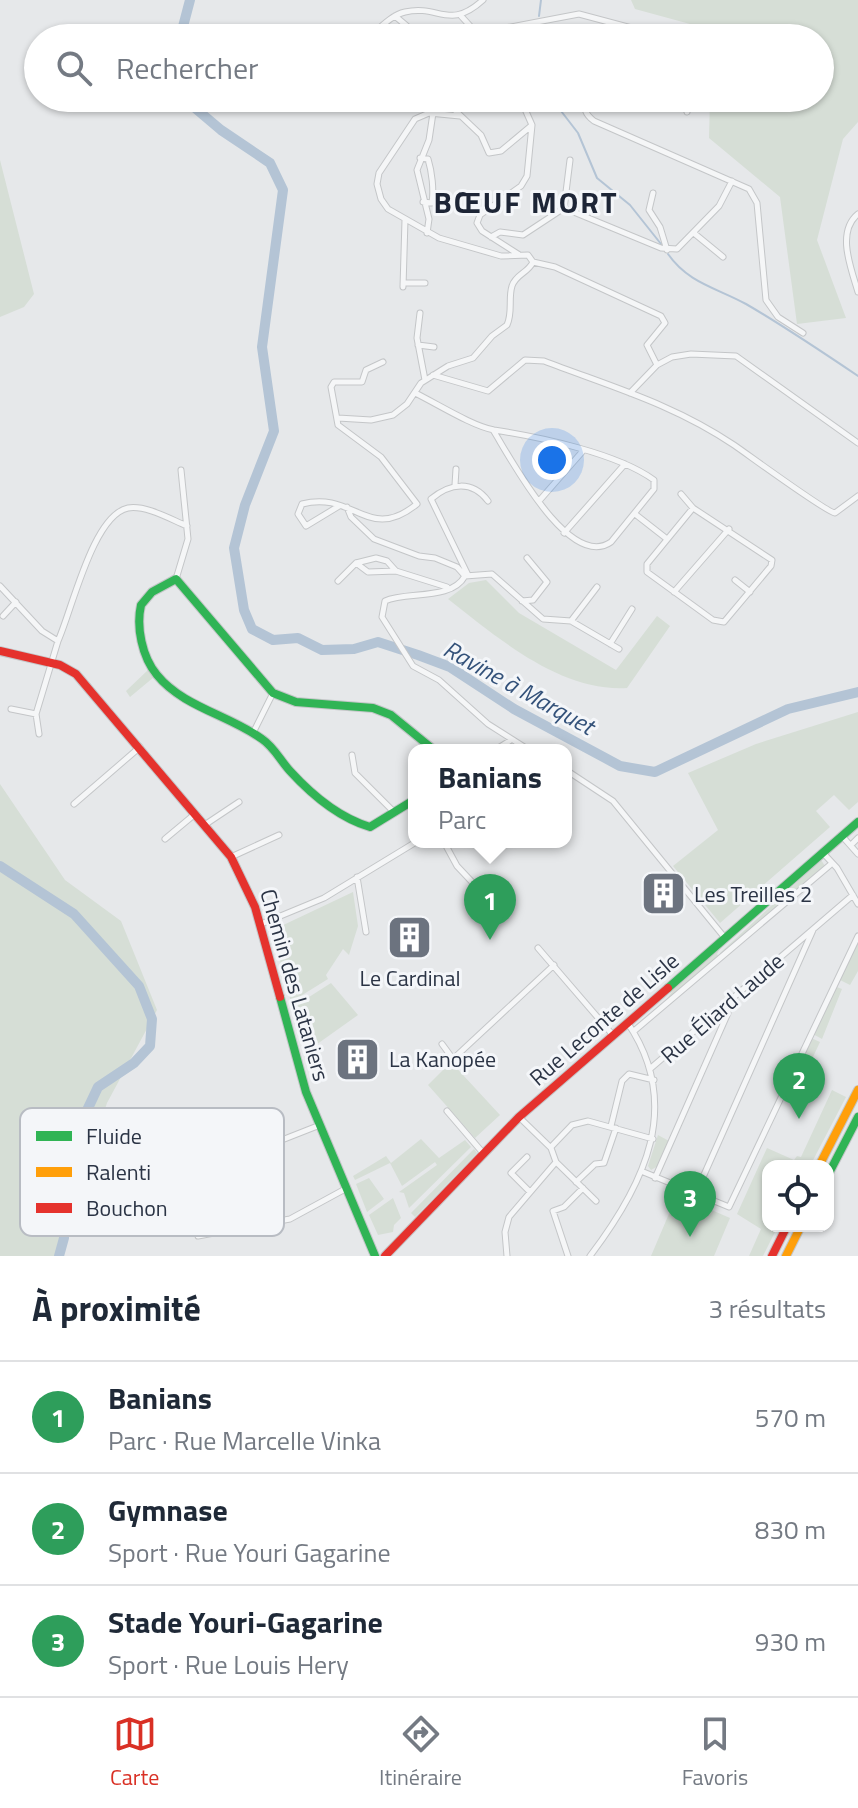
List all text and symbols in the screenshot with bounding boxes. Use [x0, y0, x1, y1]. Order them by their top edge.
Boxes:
search box [24, 24, 834, 112]
text: Rechercher [116, 45, 259, 91]
icon: search [52, 46, 96, 90]
district label: BŒUF MORT [433, 179, 619, 225]
your location [532, 440, 572, 480]
water label: Ravine à Marquet [437, 631, 604, 745]
popup [408, 744, 572, 848]
text: Banians [438, 754, 542, 800]
text: Parc [438, 800, 486, 839]
building icon: Les Treilles 2 [639, 870, 687, 918]
pin: 1 [464, 874, 516, 940]
place label: Les Treilles 2 [694, 877, 812, 911]
street label: Chemin des Lataniers [251, 885, 339, 1085]
building icon: Le Cardinal [386, 913, 434, 961]
street label: Rue Leconte de Lisle [522, 944, 686, 1094]
street label: Rue Éliard Laude [653, 945, 791, 1071]
place label: Le Cardinal [359, 961, 461, 995]
building icon: La Kanopée [334, 1035, 382, 1083]
place label: La Kanopée [389, 1042, 496, 1076]
pin: 2 [773, 1053, 825, 1119]
legend [20, 1108, 284, 1236]
text: Fluide [86, 1119, 142, 1153]
text: Ralenti [86, 1155, 151, 1189]
map controls [762, 1160, 834, 1232]
button: locate [762, 1160, 834, 1232]
pin: 3 [664, 1171, 716, 1237]
text: Bouchon [86, 1191, 168, 1225]
text: À proximité [32, 1282, 201, 1334]
text: 3 résultats [709, 1289, 826, 1328]
text: Banians [108, 1375, 212, 1421]
text: 1 [51, 1398, 65, 1437]
text: 570 m [755, 1398, 826, 1437]
text: Parc · Rue Marcelle Vinka [108, 1421, 381, 1460]
text: Gymnase [108, 1487, 228, 1533]
text: 2 [51, 1510, 65, 1549]
text: 830 m [755, 1510, 826, 1549]
text: Sport · Rue Youri Gagarine [108, 1533, 391, 1572]
text: Stade Youri-Gagarine [108, 1599, 383, 1645]
text: 3 [51, 1622, 65, 1661]
text: 930 m [755, 1622, 826, 1661]
text: Sport · Rue Louis Hery [108, 1645, 349, 1684]
tab: Carte [110, 1712, 159, 1794]
tab: Itinéraire [379, 1712, 462, 1794]
tab: Favoris [682, 1712, 748, 1794]

